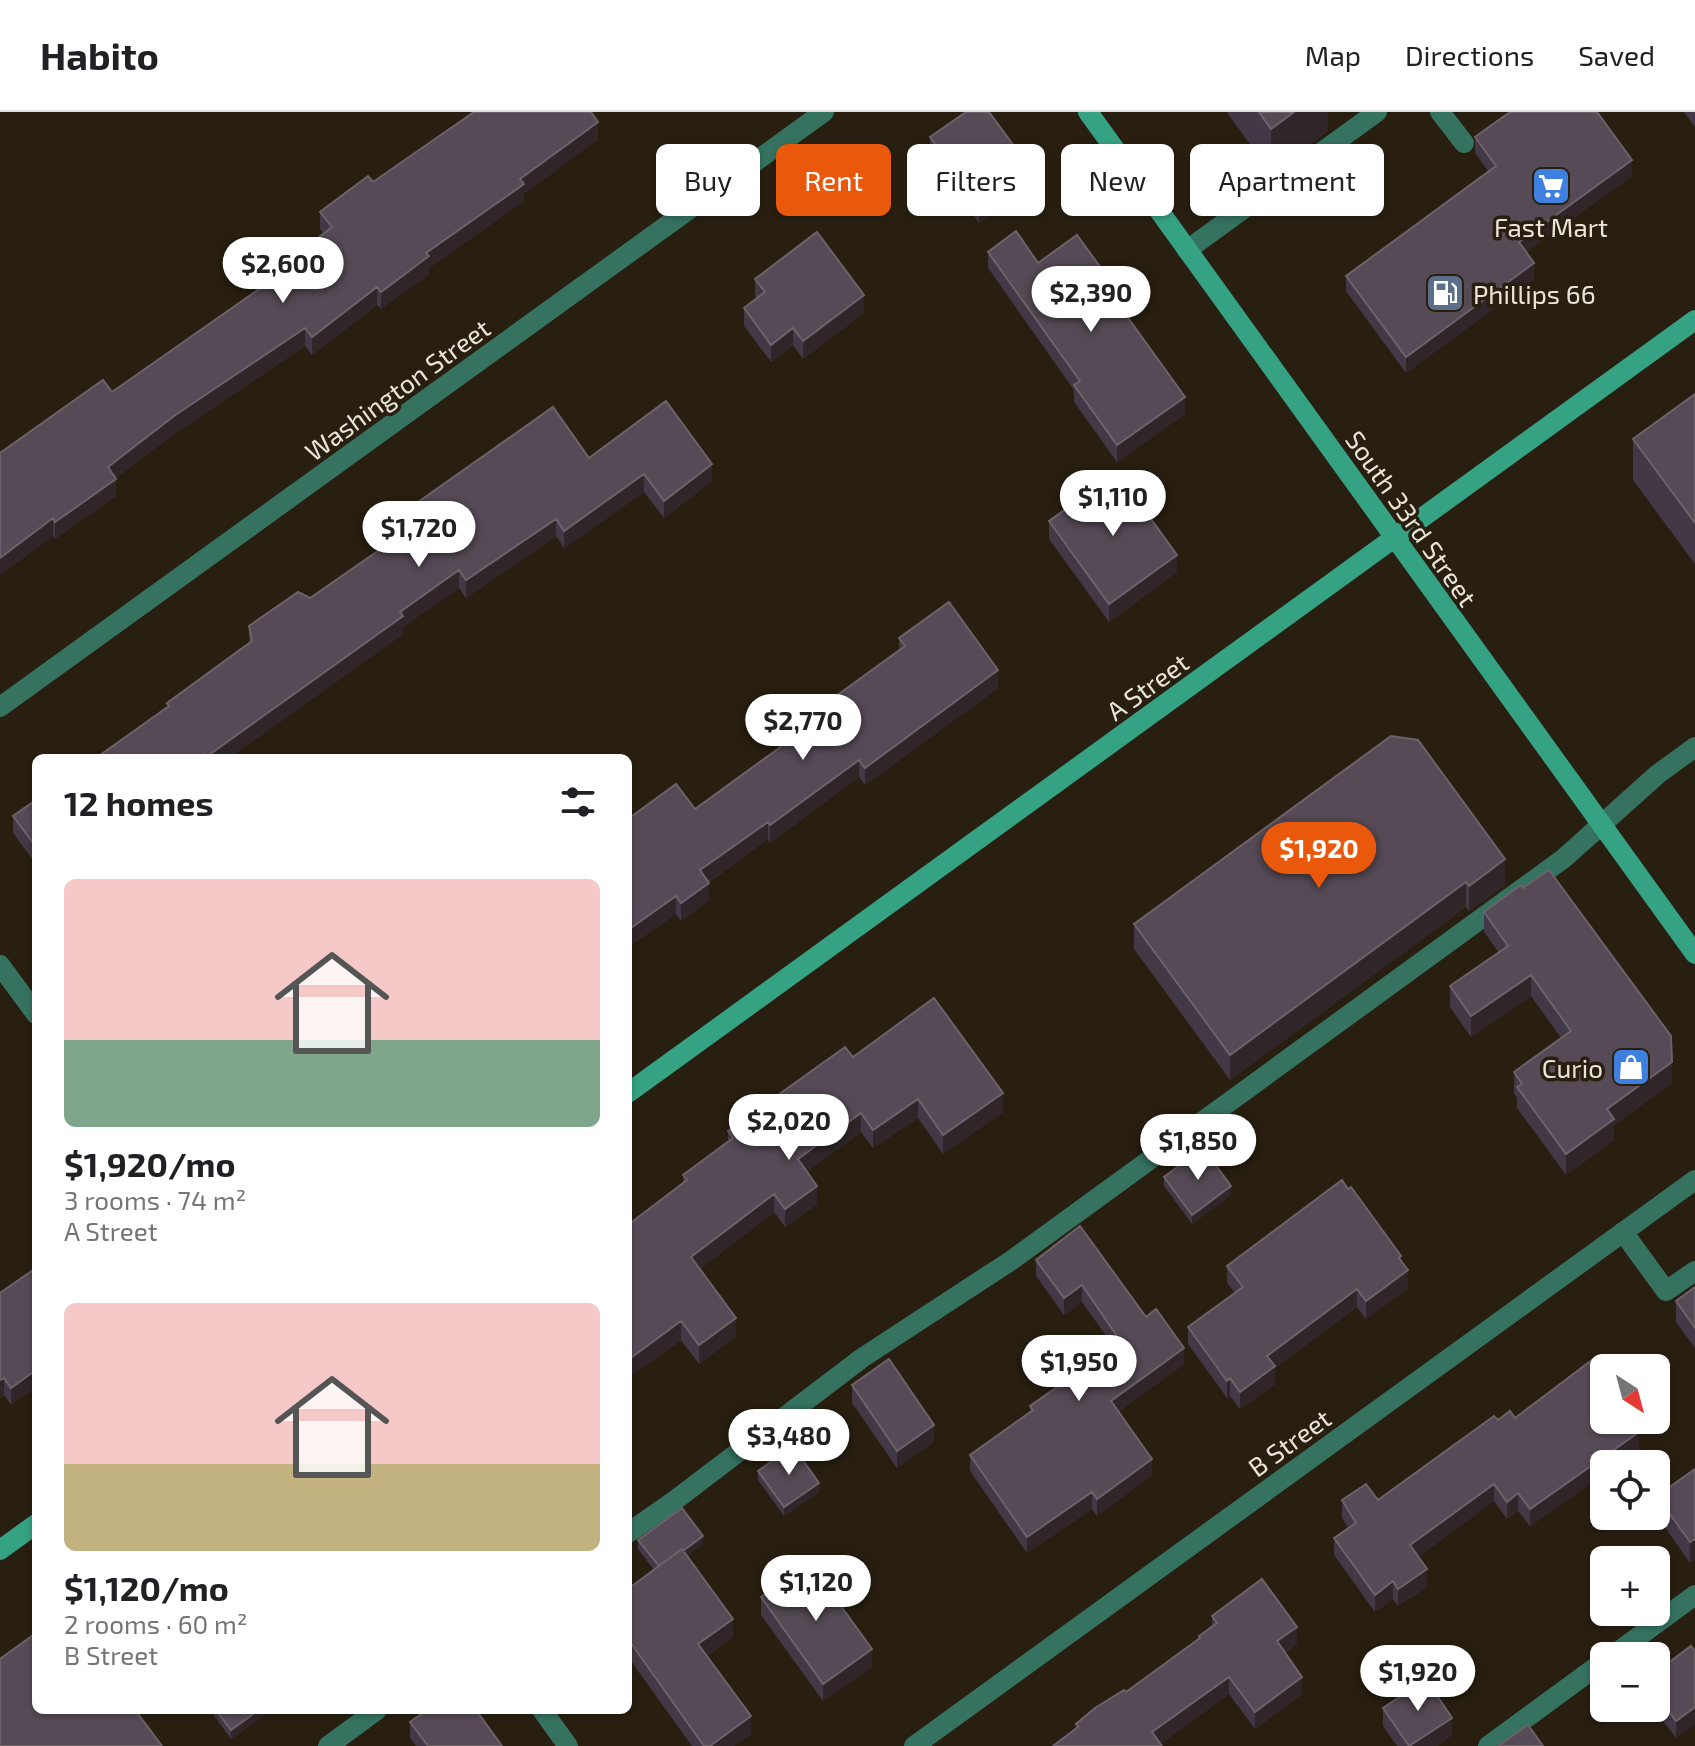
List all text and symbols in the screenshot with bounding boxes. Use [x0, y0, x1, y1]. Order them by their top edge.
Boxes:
text: Habito [40, 32, 159, 78]
text: Map [1305, 38, 1361, 72]
text: Directions [1405, 38, 1534, 72]
text: Saved [1578, 38, 1655, 72]
chip: Buy [656, 144, 760, 216]
chip: Rent [776, 144, 891, 216]
chip: Filters [907, 144, 1045, 216]
chip: New [1061, 144, 1174, 216]
chip: Apartment [1190, 144, 1384, 216]
supermarket icon: Fast Mart [1530, 165, 1572, 207]
place label: Fast Mart [1494, 211, 1608, 242]
pin: $2,600 [218, 237, 348, 305]
text: $2,600 [241, 247, 325, 278]
pin: $2,390 [1026, 266, 1156, 334]
fuel station icon: Phillips 66 [1424, 272, 1466, 314]
text: $2,390 [1050, 276, 1132, 307]
place label: Phillips 66 [1473, 278, 1596, 309]
street label: Washington Street [299, 312, 496, 466]
street label: South 33rd Street [1340, 424, 1484, 612]
pin: $1,110 [1048, 470, 1178, 538]
text: $1,110 [1078, 480, 1148, 511]
pin: $1,720 [354, 501, 484, 569]
text: $1,720 [381, 511, 458, 542]
street label: A Street [1100, 646, 1194, 726]
pin: $2,770 [738, 694, 868, 762]
text: $2,770 [763, 704, 843, 735]
icon: filters [556, 780, 600, 824]
text: 12 homes [64, 782, 213, 823]
pin: $1,920 [1254, 822, 1384, 890]
text: $1,920 [1279, 832, 1359, 863]
icon: home [260, 931, 404, 1075]
shop icon: Curio [1610, 1046, 1652, 1088]
place label: Curio [1542, 1052, 1603, 1083]
pin: $2,020 [724, 1094, 854, 1162]
text: $2,020 [747, 1104, 831, 1135]
pin: $1,850 [1133, 1114, 1263, 1182]
text: $1,850 [1158, 1124, 1238, 1155]
text: $1,920/mo [64, 1143, 236, 1184]
text: 3 rooms · 74 m² [64, 1184, 246, 1215]
text: A Street [64, 1215, 158, 1246]
pin: $1,950 [1014, 1335, 1144, 1403]
text: $1,950 [1040, 1345, 1118, 1376]
north arrow [1590, 1354, 1670, 1434]
map controls [1590, 1354, 1670, 1722]
icon: home [260, 1355, 404, 1499]
street label: B Street [1242, 1402, 1336, 1482]
pin: $3,480 [724, 1409, 854, 1477]
text: $3,480 [746, 1419, 832, 1450]
button: locate [1590, 1450, 1670, 1530]
button: + [1590, 1546, 1670, 1626]
pin: $1,120 [751, 1555, 881, 1623]
text: $1,120 [779, 1565, 853, 1596]
text: $1,120/mo [64, 1567, 229, 1608]
text: 2 rooms · 60 m² [64, 1608, 248, 1639]
text: B Street [64, 1639, 158, 1670]
button: − [1590, 1642, 1670, 1722]
pin: $1,920 [1353, 1645, 1483, 1713]
text: $1,920 [1378, 1655, 1458, 1686]

